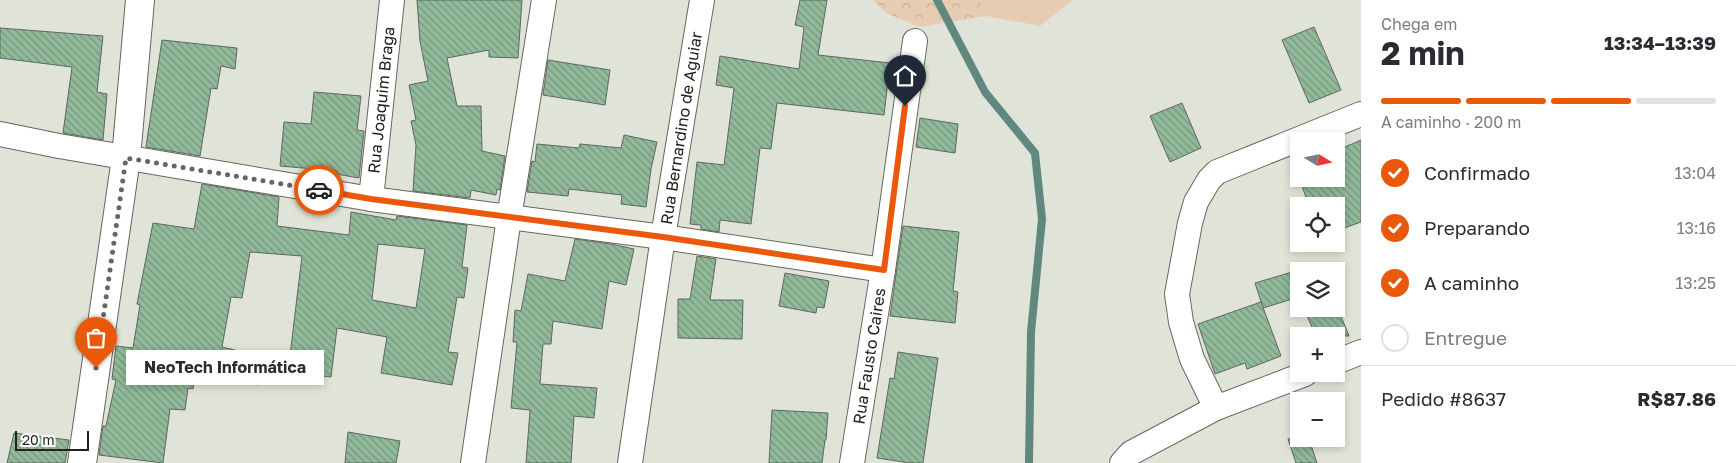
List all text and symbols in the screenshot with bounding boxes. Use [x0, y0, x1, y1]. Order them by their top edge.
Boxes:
text: Chega em [1381, 14, 1457, 34]
street label: Rua Joaquim Braga [363, 26, 399, 174]
street label: Rua Bernardino de Aguiar [656, 30, 706, 226]
text: 13:34–13:39 [1604, 31, 1716, 54]
text: 2 min [1381, 34, 1465, 72]
pin [884, 55, 926, 106]
icon: home [891, 62, 919, 90]
text: A caminho · 200 m [1381, 112, 1521, 132]
north arrow [1290, 132, 1345, 188]
map controls [1290, 132, 1345, 447]
icon: check [1381, 159, 1409, 187]
text: Confirmado [1424, 161, 1530, 184]
text: 13:04 [1674, 163, 1716, 183]
courier [294, 165, 344, 215]
icon: car [305, 176, 333, 204]
button: locate [1290, 197, 1345, 252]
icon: check [1381, 214, 1409, 242]
text: Preparando [1424, 216, 1530, 239]
text: 13:16 [1677, 218, 1716, 238]
button: layers [1290, 262, 1345, 317]
icon: check [1381, 269, 1409, 297]
text: A caminho [1424, 271, 1519, 294]
text: 13:25 [1676, 273, 1716, 293]
street label: Rua Fausto Caires [848, 286, 890, 426]
pin [75, 317, 117, 368]
icon: bag [82, 324, 110, 352]
text: Entregue [1424, 326, 1507, 349]
button: + [1290, 327, 1345, 382]
callout: NeoTech Informática [126, 350, 324, 386]
text: NeoTech Informática [144, 357, 306, 377]
text: Pedido #8637 [1381, 387, 1506, 410]
text: R$87.86 [1637, 387, 1716, 410]
button: − [1290, 392, 1345, 447]
scale bar [15, 428, 89, 451]
text: 20 m [22, 431, 55, 448]

